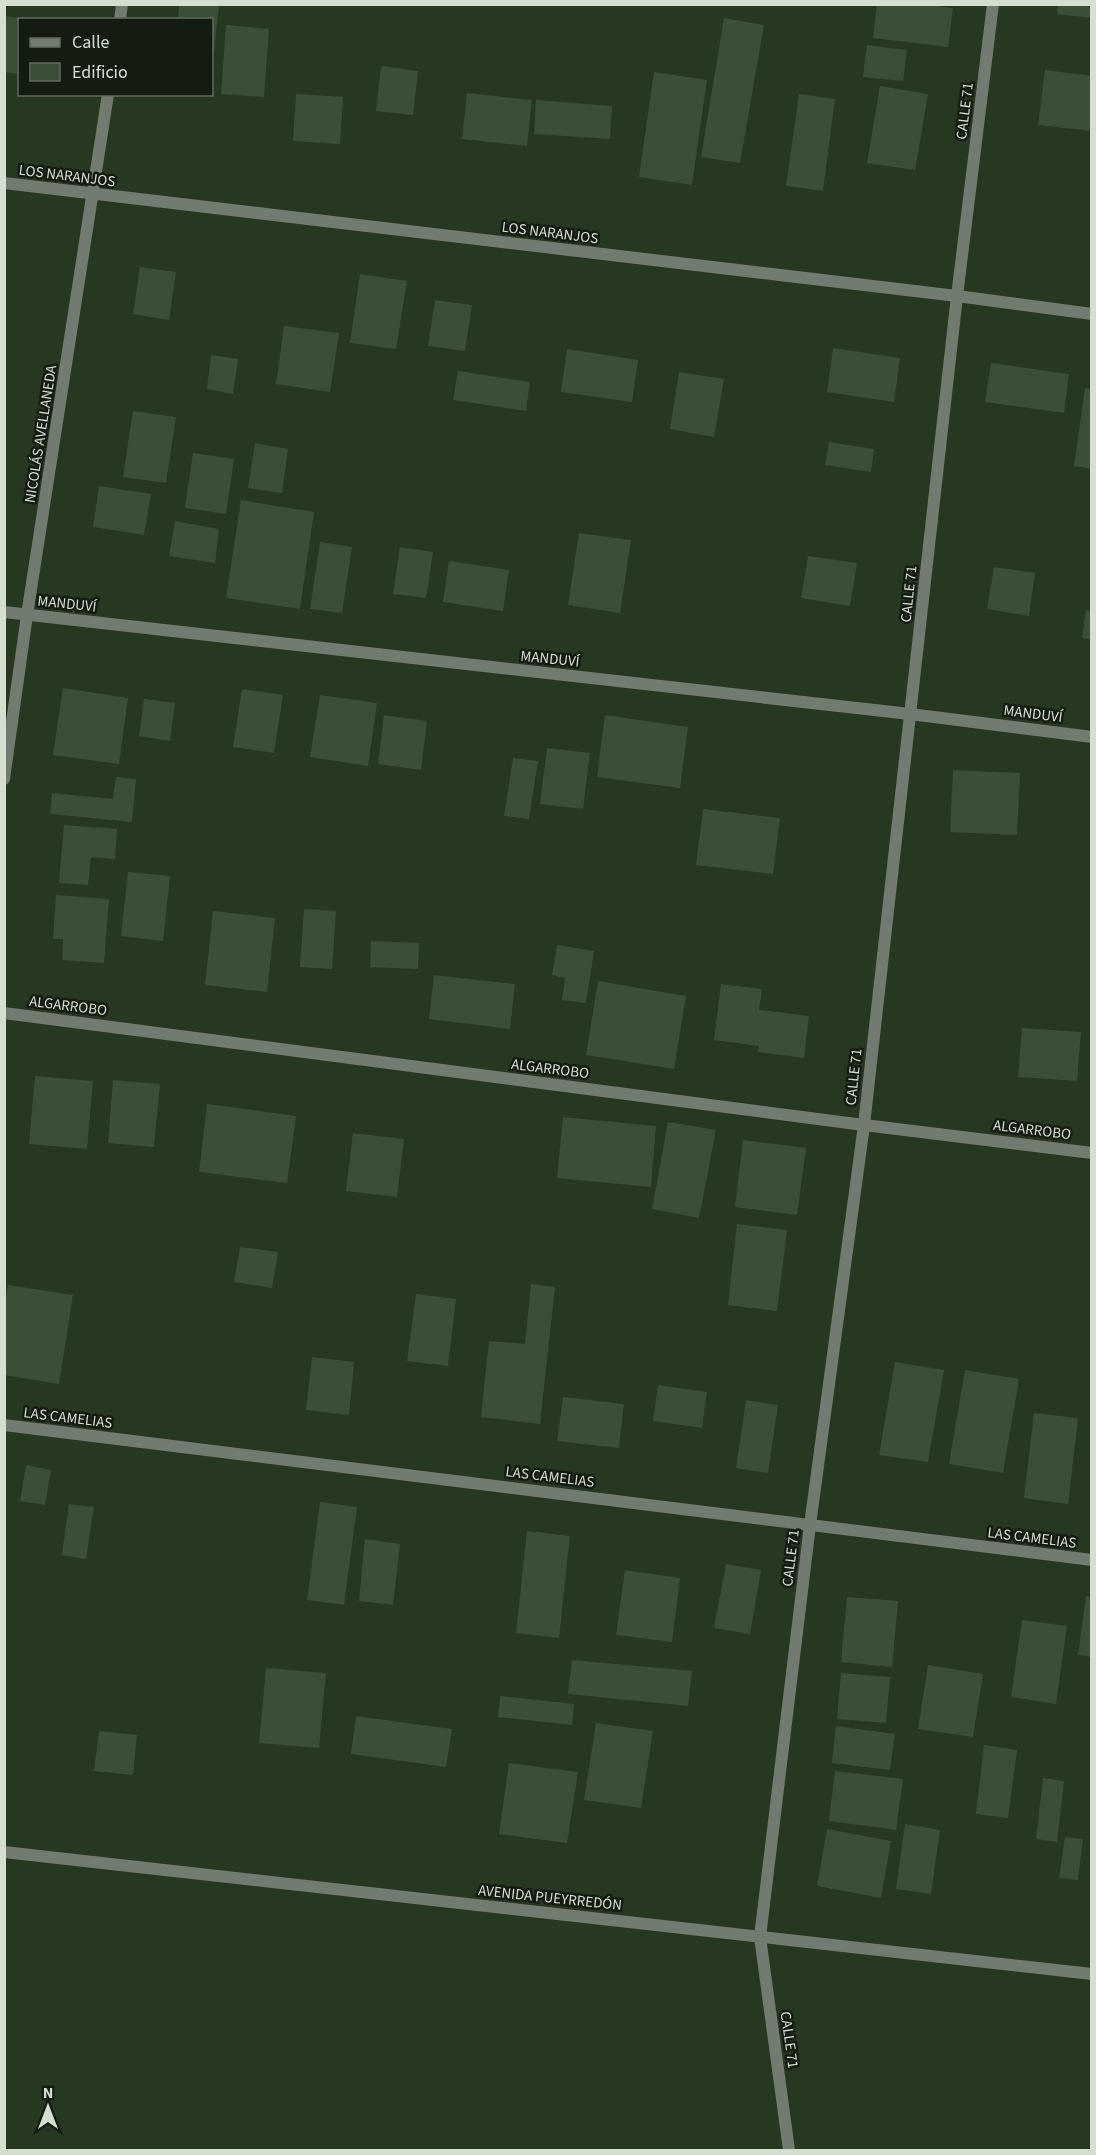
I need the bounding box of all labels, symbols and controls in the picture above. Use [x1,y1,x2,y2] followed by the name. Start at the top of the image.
[18,18,213,96] legend
[72,30,110,55] text: Calle
[72,60,128,85] text: Edificio
[951,81,979,141] street label: CALLE 71
[17,160,117,192] street label: LOS NARANJOS
[500,217,600,249] street label: LOS NARANJOS
[20,363,62,504] street label: NICOLÁS AVELLANEDA
[896,565,922,623] street label: CALLE 71
[36,590,99,618] street label: MANDUVÍ
[519,645,582,673] street label: MANDUVÍ
[1002,700,1065,728] street label: MANDUVÍ
[28,991,108,1021] street label: ALGARROBO
[841,1048,867,1106] street label: CALLE 71
[510,1054,590,1084] street label: ALGARROBO
[992,1115,1072,1145] street label: ALGARROBO
[22,1402,114,1434] street label: LAS CAMELIAS
[504,1461,596,1493] street label: LAS CAMELIAS
[986,1522,1078,1554] street label: LAS CAMELIAS
[777,1528,805,1588] street label: CALLE 71
[477,1880,623,1916] street label: AVENIDA PUEYRREDÓN
[775,2010,803,2070] street label: CALLE 71
[18,2077,78,2137] north arrow
[43,2082,53,2104] text: N

